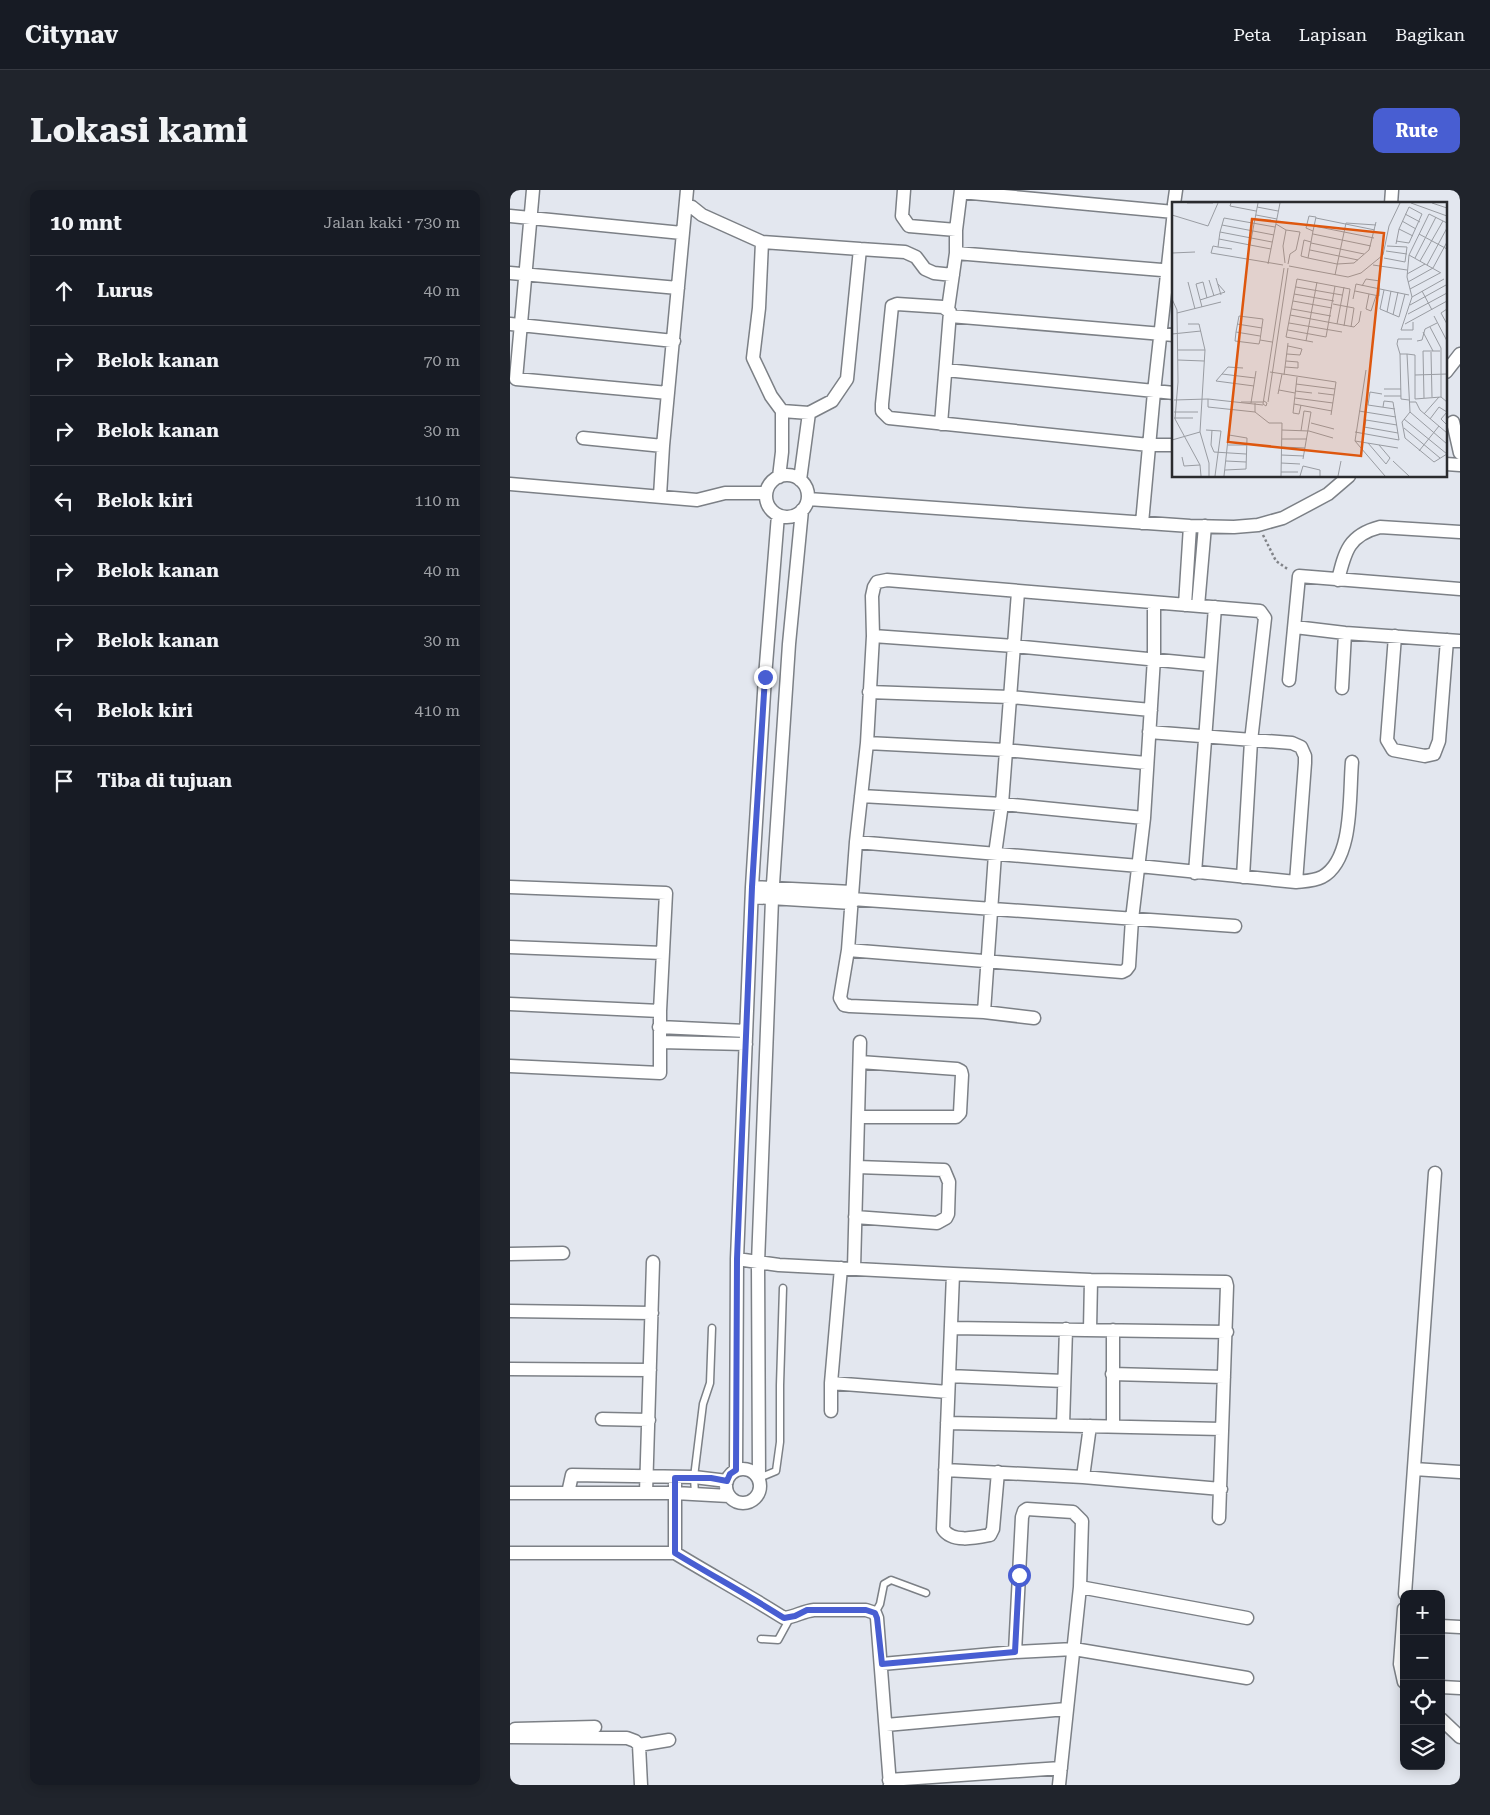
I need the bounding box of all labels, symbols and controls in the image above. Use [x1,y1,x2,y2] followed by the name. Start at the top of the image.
[25,21,118,49] text: Citynav
[1233,24,1271,45] text: Peta
[1299,24,1367,45] text: Lapisan
[1395,24,1465,45] text: Bagikan
[1373,108,1460,153] button: Rute
[30,110,248,151] text: Lokasi kami
[1172,202,1448,478] inset map
[50,211,122,235] text: 10 mnt
[324,213,460,232] text: Jalan kaki · 730 m
[50,277,78,305] icon: ahead
[97,279,153,302] text: Lurus
[423,281,460,300] text: 40 m
[50,347,78,375] icon: right
[97,349,219,372] text: Belok kanan
[423,351,460,370] text: 70 m
[50,417,78,445] icon: right
[97,419,219,442] text: Belok kanan
[423,421,460,440] text: 30 m
[50,487,78,515] icon: left
[97,489,193,512] text: Belok kiri
[414,491,460,510] text: 110 m
[50,557,78,585] icon: right
[97,559,219,582] text: Belok kanan
[423,561,460,580] text: 40 m
[50,627,78,655] icon: right
[97,629,219,652] text: Belok kanan
[423,631,460,650] text: 30 m
[754,666,777,689] route end
[50,697,78,725] icon: left
[97,699,193,722] text: Belok kiri
[414,701,460,720] text: 410 m
[50,767,78,795] icon: arrive
[97,769,232,792] text: Tiba di tujuan
[1008,1564,1031,1587] route start
[1400,1590,1445,1770] map controls
[1400,1590,1445,1635] button: +
[1400,1635,1445,1680] button: −
[1400,1680,1445,1725] button: locate
[1400,1725,1445,1770] button: layers

